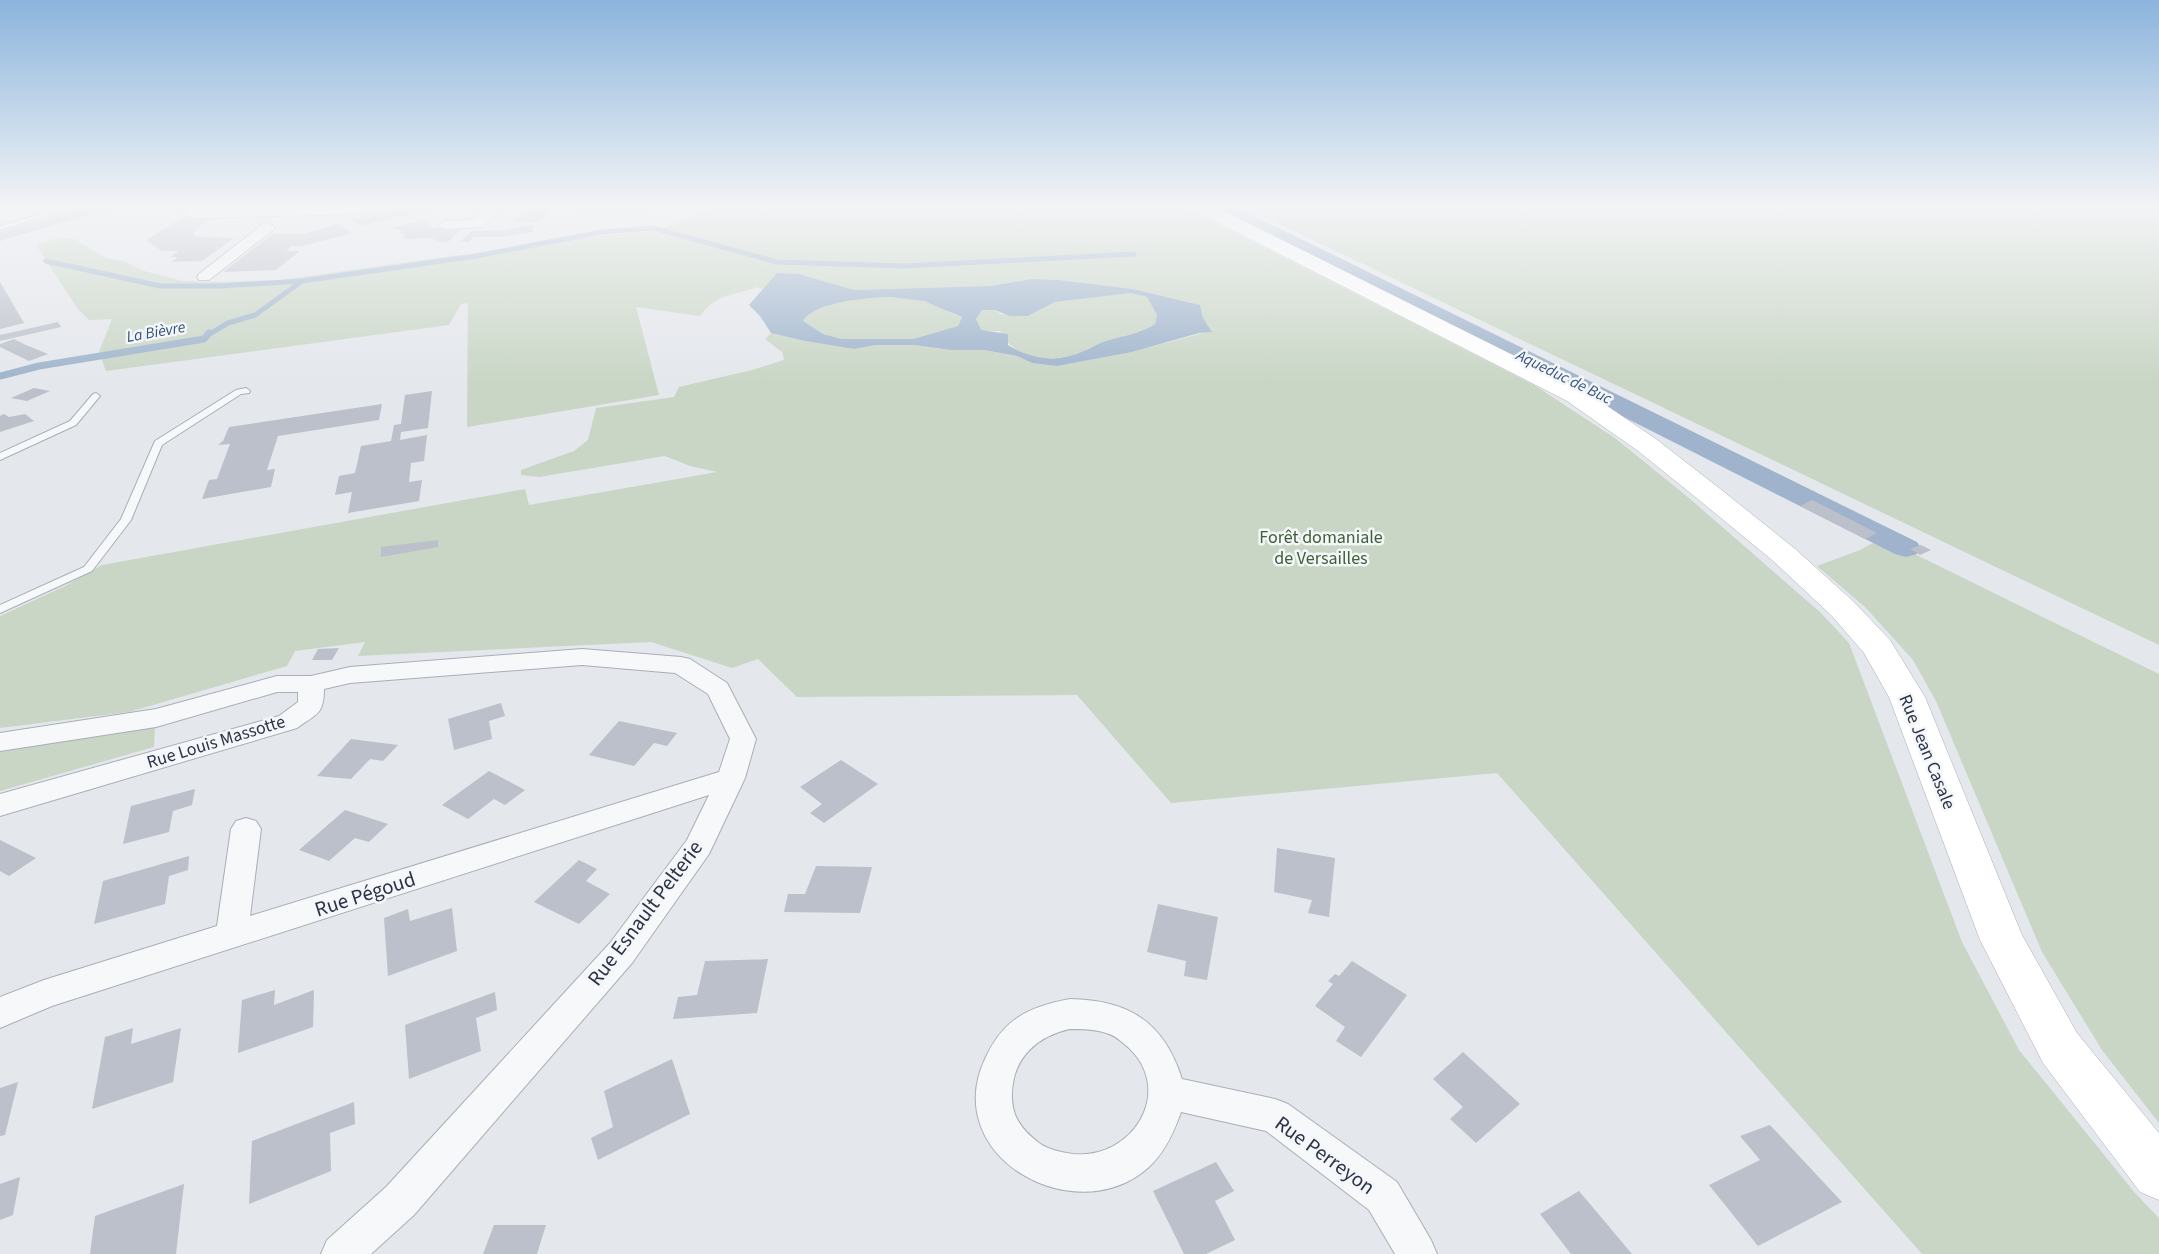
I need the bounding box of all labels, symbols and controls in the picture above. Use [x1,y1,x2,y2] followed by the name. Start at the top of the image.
[125,316,188,348] water label: La Bièvre
[1512,344,1615,410] water label: Aqueduc de Buc
[1259,525,1383,571] park label: Forêt domaniale de Versailles
[1893,691,1961,813] street label: Rue Jean Casale
[144,709,288,775] street label: Rue Louis Massotte
[580,834,710,992] street label: Rue Esnault Pelterie
[311,864,419,924] street label: Rue Pégoud
[1269,1108,1381,1202] street label: Rue Perreyon

